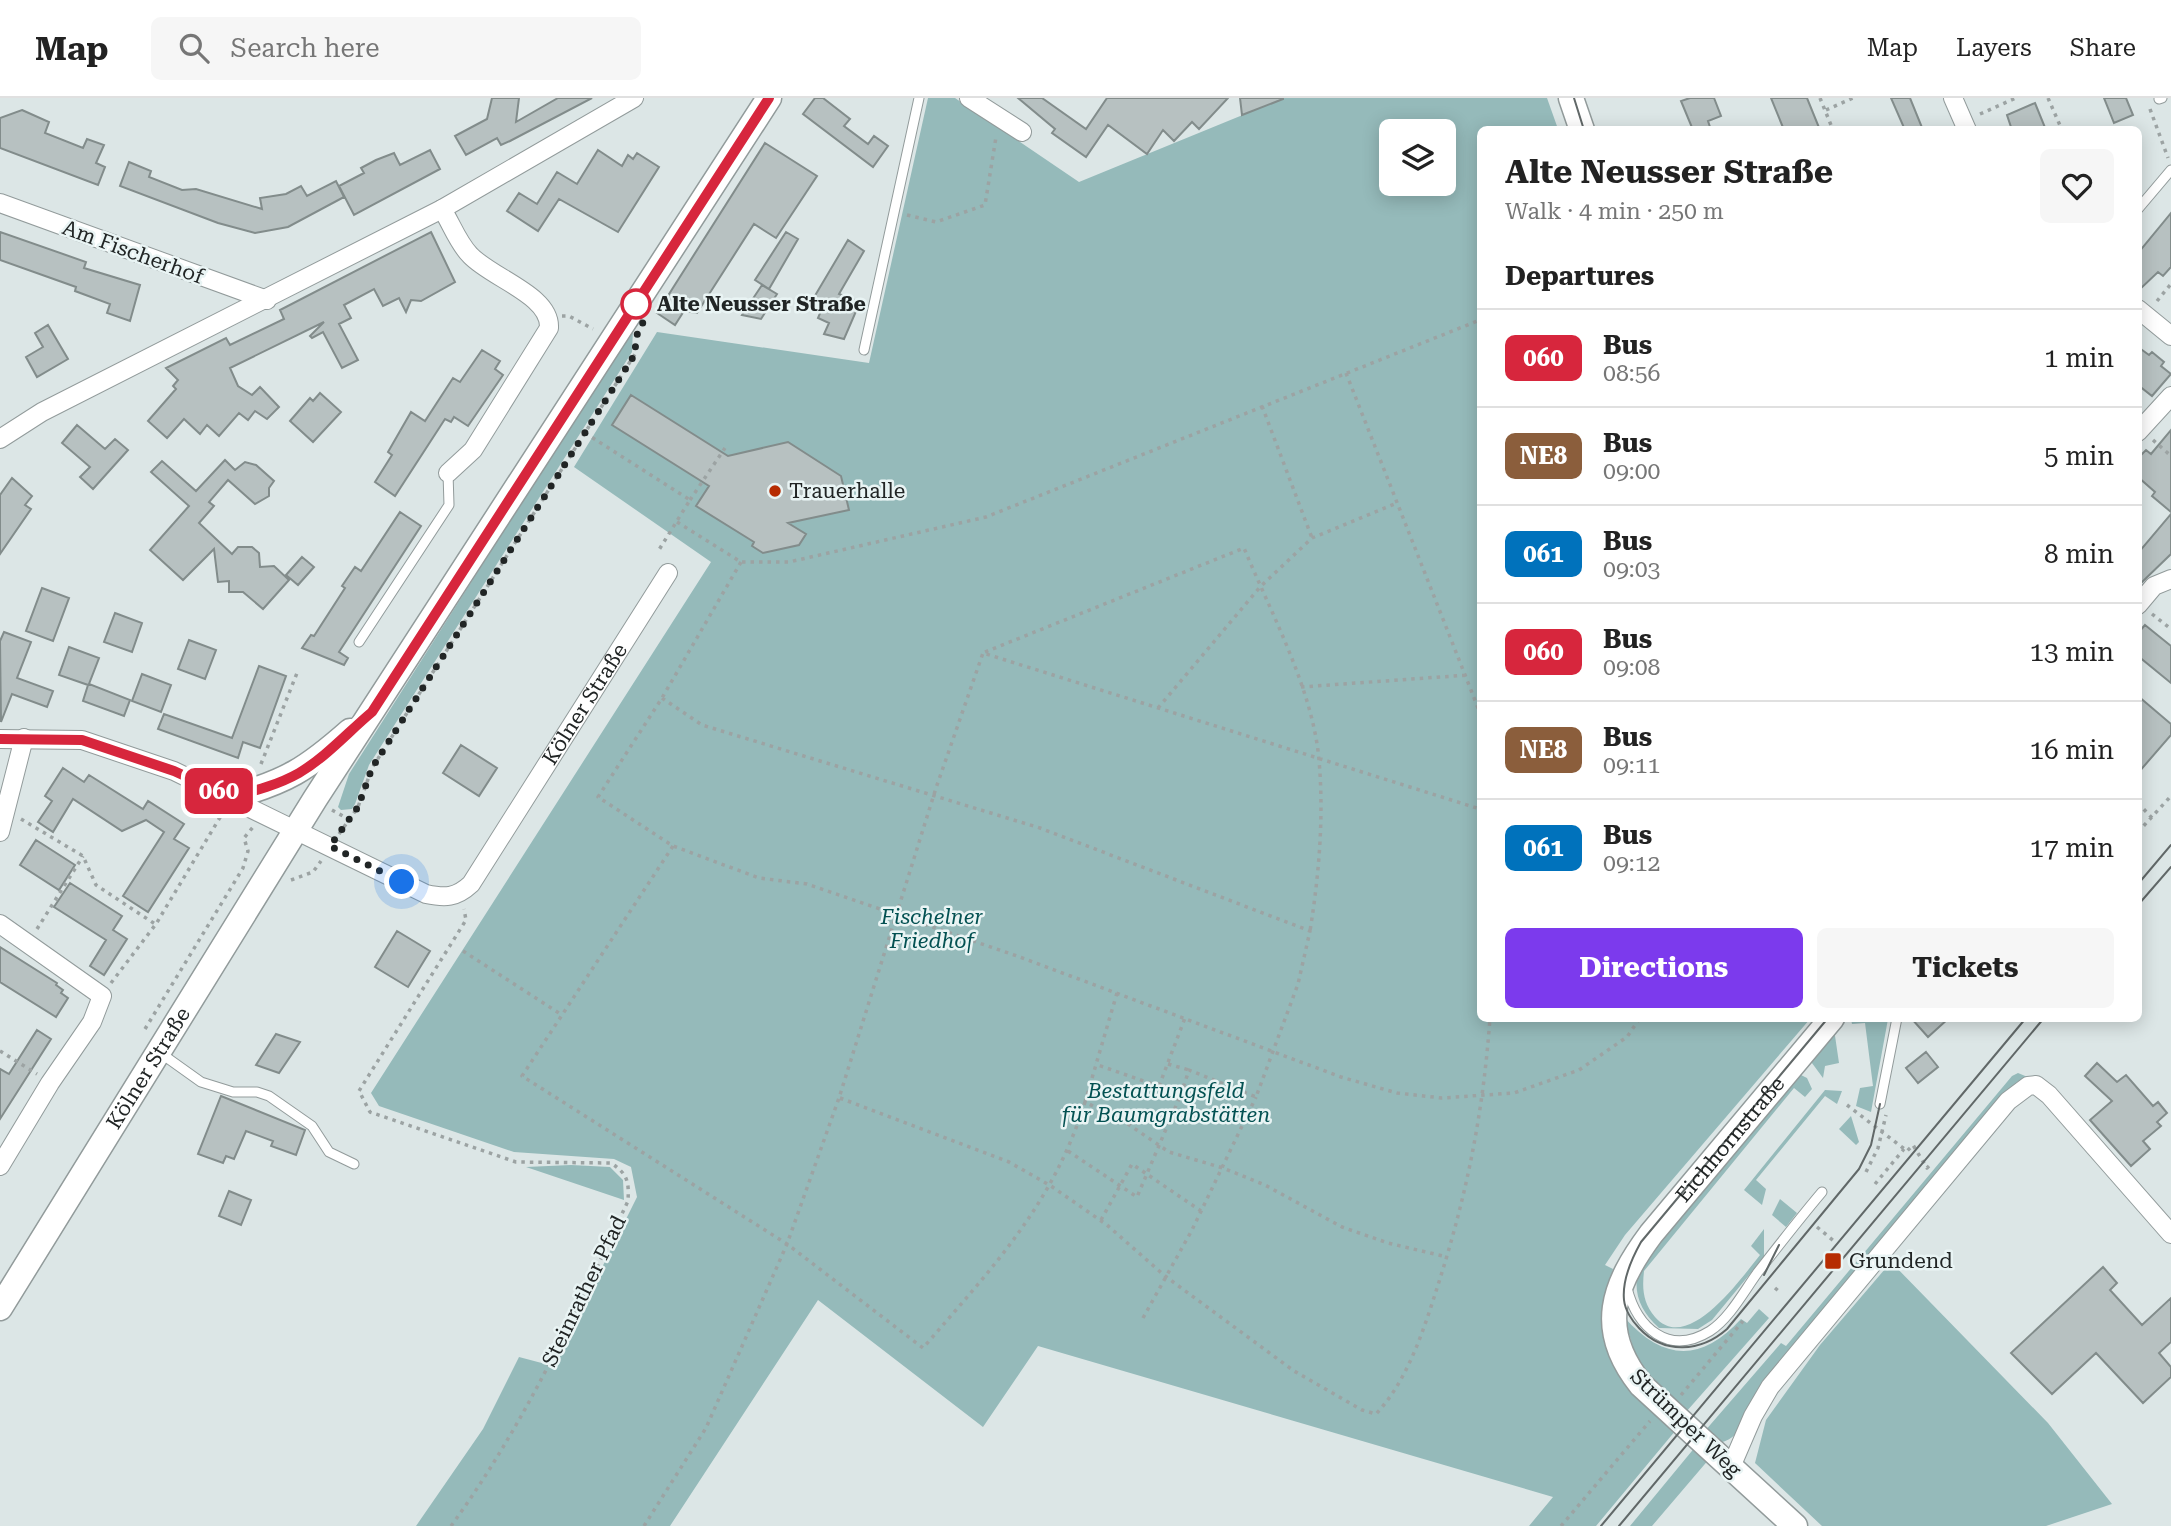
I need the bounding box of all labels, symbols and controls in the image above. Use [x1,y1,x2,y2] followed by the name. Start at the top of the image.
[151,17,641,80] search box
[35,29,109,68] text: Map
[175,29,213,67] icon: search
[231,33,380,63] text: Search here
[1867,34,1918,62] text: Map
[1956,34,2032,62] text: Layers
[2070,34,2136,62] text: Share
[1379,119,1456,196] map controls
[1379,119,1456,196] button: layers
[2040,149,2114,223] button: heart
[1505,152,1833,191] text: Alte Neusser Straße
[1505,198,1724,225] text: Walk · 4 min · 250 m
[59,215,208,289] street label: Am Fischerhof
[1505,261,1654,291] text: Departures
[621,289,651,319] marker: Alte Neusser Straße
[657,292,866,316] place label: Alte Neusser Straße
[1603,330,1652,360] text: Bus
[2044,343,2114,373] text: 1 min
[1523,344,1564,372] text: 060
[1603,360,1660,387] text: 08:56
[1603,428,1652,458] text: Bus
[2044,441,2114,471] text: 5 min
[1520,442,1567,470] text: NE8
[1603,458,1660,485] text: 09:00
[789,479,905,503] place label: Trauerhalle
[767,483,783,499] marker: Trauerhalle
[1603,526,1652,556] text: Bus
[2044,539,2114,569] text: 8 min
[1523,540,1564,568] text: 061
[1603,556,1660,583] text: 09:03
[1603,624,1652,654] text: Bus
[2030,637,2114,667] text: 13 min
[1523,638,1564,666] text: 060
[538,639,632,769] street label: Kölner Straße
[1603,654,1660,681] text: 09:08
[1603,722,1652,752] text: Bus
[2030,735,2114,765] text: 16 min
[1520,736,1567,764] text: NE8
[1603,752,1660,779] text: 09:11
[179,768,259,814] line badge: 060
[199,777,239,805] text: 060
[1603,820,1652,850] text: Bus
[2030,833,2114,863] text: 17 min
[1523,834,1564,862] text: 061
[1603,850,1660,877] text: 09:12
[384,864,419,899] your location
[880,905,983,953] park label: Fischelner Friedhof
[1505,928,1803,1008] button: Directions
[1817,928,2114,1008] button: Tickets
[102,1003,195,1133] street label: Kölner Straße
[1671,1072,1790,1207] street label: Eichhornstraße
[1062,1079,1270,1127] park label: Bestattungsfeld für Baumgrabstätten
[537,1211,631,1370] street label: Steinrather Pfad
[1849,1249,1953,1273] place label: Grundend
[1823,1251,1843,1271] marker: Grundend
[1626,1364,1746,1482] street label: Strümper Weg

